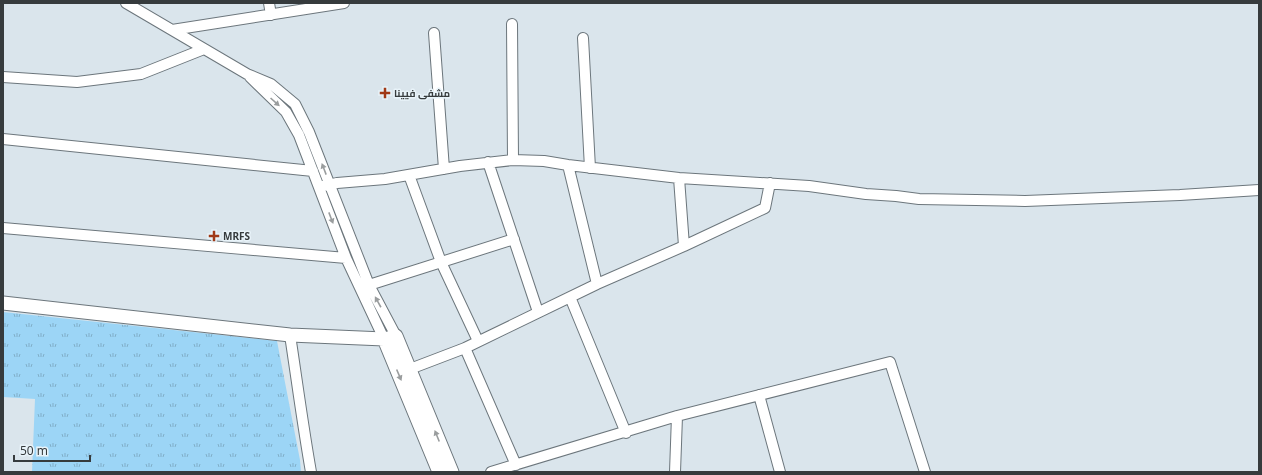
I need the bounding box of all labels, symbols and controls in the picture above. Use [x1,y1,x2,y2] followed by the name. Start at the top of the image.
[394,86,450,100] place label: مشفى فيينا
[379,87,391,99] marker: مشفى فيينا
[270,97,280,106] one-way arrow
[320,162,326,174] one-way arrow
[328,212,334,224] one-way arrow
[223,229,250,243] place label: MRFS
[208,230,220,242] marker: MRFS
[374,296,381,308] one-way arrow
[396,370,402,381] one-way arrow
[434,430,440,441] one-way arrow
[14,437,90,463] scale bar
[20,442,48,459] text: 50 m

